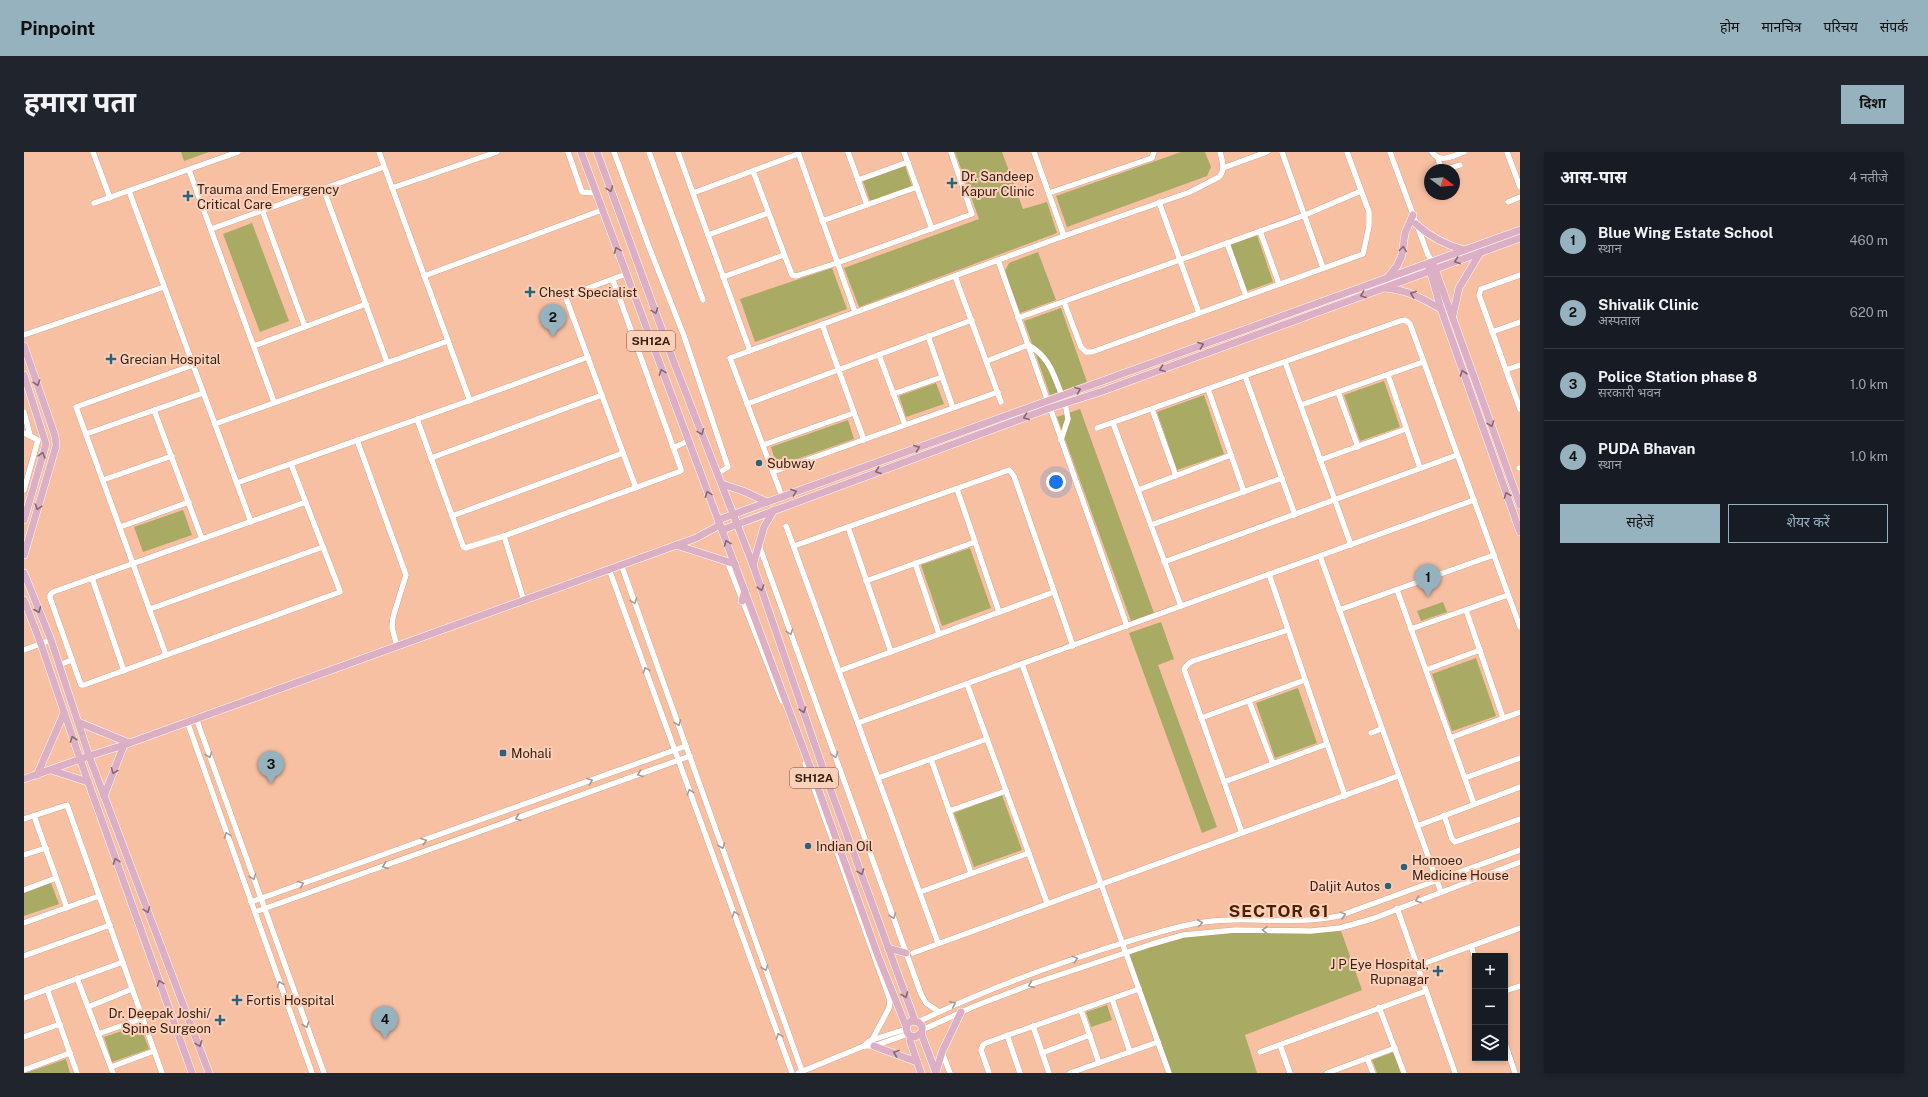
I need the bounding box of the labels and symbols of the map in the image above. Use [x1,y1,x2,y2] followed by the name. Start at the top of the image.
[1424,164,1460,200] north arrow
[961,169,1034,199] place label: Dr. Sandeep Kapur Clinic
[946,177,958,189] marker: Dr. Sandeep Kapur Clinic
[197,182,339,212] place label: Trauma and Emergency Critical Care
[606,185,614,192] one-way arrow
[182,190,194,202] marker: Trauma and Emergency Critical Care
[1398,246,1407,252] one-way arrow
[614,247,622,254] one-way arrow
[1454,256,1461,264] one-way arrow
[539,285,637,300] place label: Chest Specialist
[524,286,536,298] marker: Chest Specialist
[1359,291,1366,299] one-way arrow
[1409,291,1416,299] one-way arrow
[540,304,566,337] pin: 2
[650,307,659,314] one-way arrow
[627,331,675,351] road number: SH12A
[1197,342,1204,350] one-way arrow
[120,352,221,367] place label: Grecian Hospital
[105,353,117,365] marker: Grecian Hospital
[1159,364,1166,373] one-way arrow
[659,369,667,376] one-way arrow
[1460,369,1468,376] one-way arrow
[32,379,40,386] one-way arrow
[1075,386,1082,395] one-way arrow
[1023,412,1030,420] one-way arrow
[1486,420,1494,427] one-way arrow
[697,429,705,436] one-way arrow
[913,445,920,453] one-way arrow
[37,452,46,459] one-way arrow
[767,456,815,471] place label: Subway
[754,458,764,468] marker: Subway
[874,467,881,475] one-way arrow
[1046,472,1066,492] your location
[791,489,798,497] one-way arrow
[705,490,713,497] one-way arrow
[1503,492,1511,499] one-way arrow
[34,504,43,511] one-way arrow
[724,539,732,546] one-way arrow
[1415,564,1441,597] pin: 1
[756,584,764,591] one-way arrow
[629,598,637,605] one-way arrow
[33,605,41,613] one-way arrow
[786,629,794,636] one-way arrow
[642,666,650,673] one-way arrow
[799,707,807,714] one-way arrow
[673,720,682,727] one-way arrow
[69,735,78,742] one-way arrow
[511,746,552,761] place label: Mohali
[498,748,508,758] marker: Mohali
[204,751,213,758] one-way arrow
[258,751,284,784] pin: 3
[830,751,838,758] one-way arrow
[110,767,118,774] one-way arrow
[790,768,838,788] road number: SH12A
[636,769,643,777] one-way arrow
[586,778,593,786] one-way arrow
[687,788,695,795] one-way arrow
[514,813,521,822] one-way arrow
[224,831,232,838] one-way arrow
[420,837,427,845] one-way arrow
[816,839,873,854] place label: Indian Oil
[803,841,813,851] marker: Indian Oil
[717,842,725,849] one-way arrow
[1412,853,1509,883] place label: Homoeo Medicine House
[113,858,121,865] one-way arrow
[381,861,388,869] one-way arrow
[1399,862,1409,872] marker: Homoeo Medicine House
[856,869,864,876] one-way arrow
[248,873,257,880] one-way arrow
[1309,879,1380,894] place label: Daljit Autos
[298,881,305,889] one-way arrow
[1383,881,1393,891] marker: Daljit Autos
[1415,896,1422,904] one-way arrow
[1229,901,1330,921] district label: SECTOR 61
[143,906,151,913] one-way arrow
[731,911,739,918] one-way arrow
[1340,911,1347,920] one-way arrow
[888,913,897,920] one-way arrow
[1197,919,1203,928] one-way arrow
[1262,926,1268,934] one-way arrow
[1071,955,1078,964] one-way arrow
[1330,957,1429,987] place label: J P Eye Hospital, Rupnagar
[761,965,769,972] one-way arrow
[1432,965,1444,977] marker: J P Eye Hospital, Rupnagar
[157,980,165,987] one-way arrow
[277,980,285,987] one-way arrow
[1028,980,1035,988] one-way arrow
[900,991,909,998] one-way arrow
[246,993,335,1008] place label: Fortis Hospital
[231,994,243,1006] marker: Fortis Hospital
[949,1001,957,1009] one-way arrow
[109,1006,211,1036] place label: Dr. Deepak Joshi/ Spine Surgeon
[372,1006,398,1039] pin: 4
[214,1014,226,1026] marker: Dr. Deepak Joshi/ Spine Surgeon
[302,1022,310,1029] one-way arrow
[775,1033,783,1040] one-way arrow
[194,1041,202,1048] one-way arrow
[892,1050,899,1058] one-way arrow

